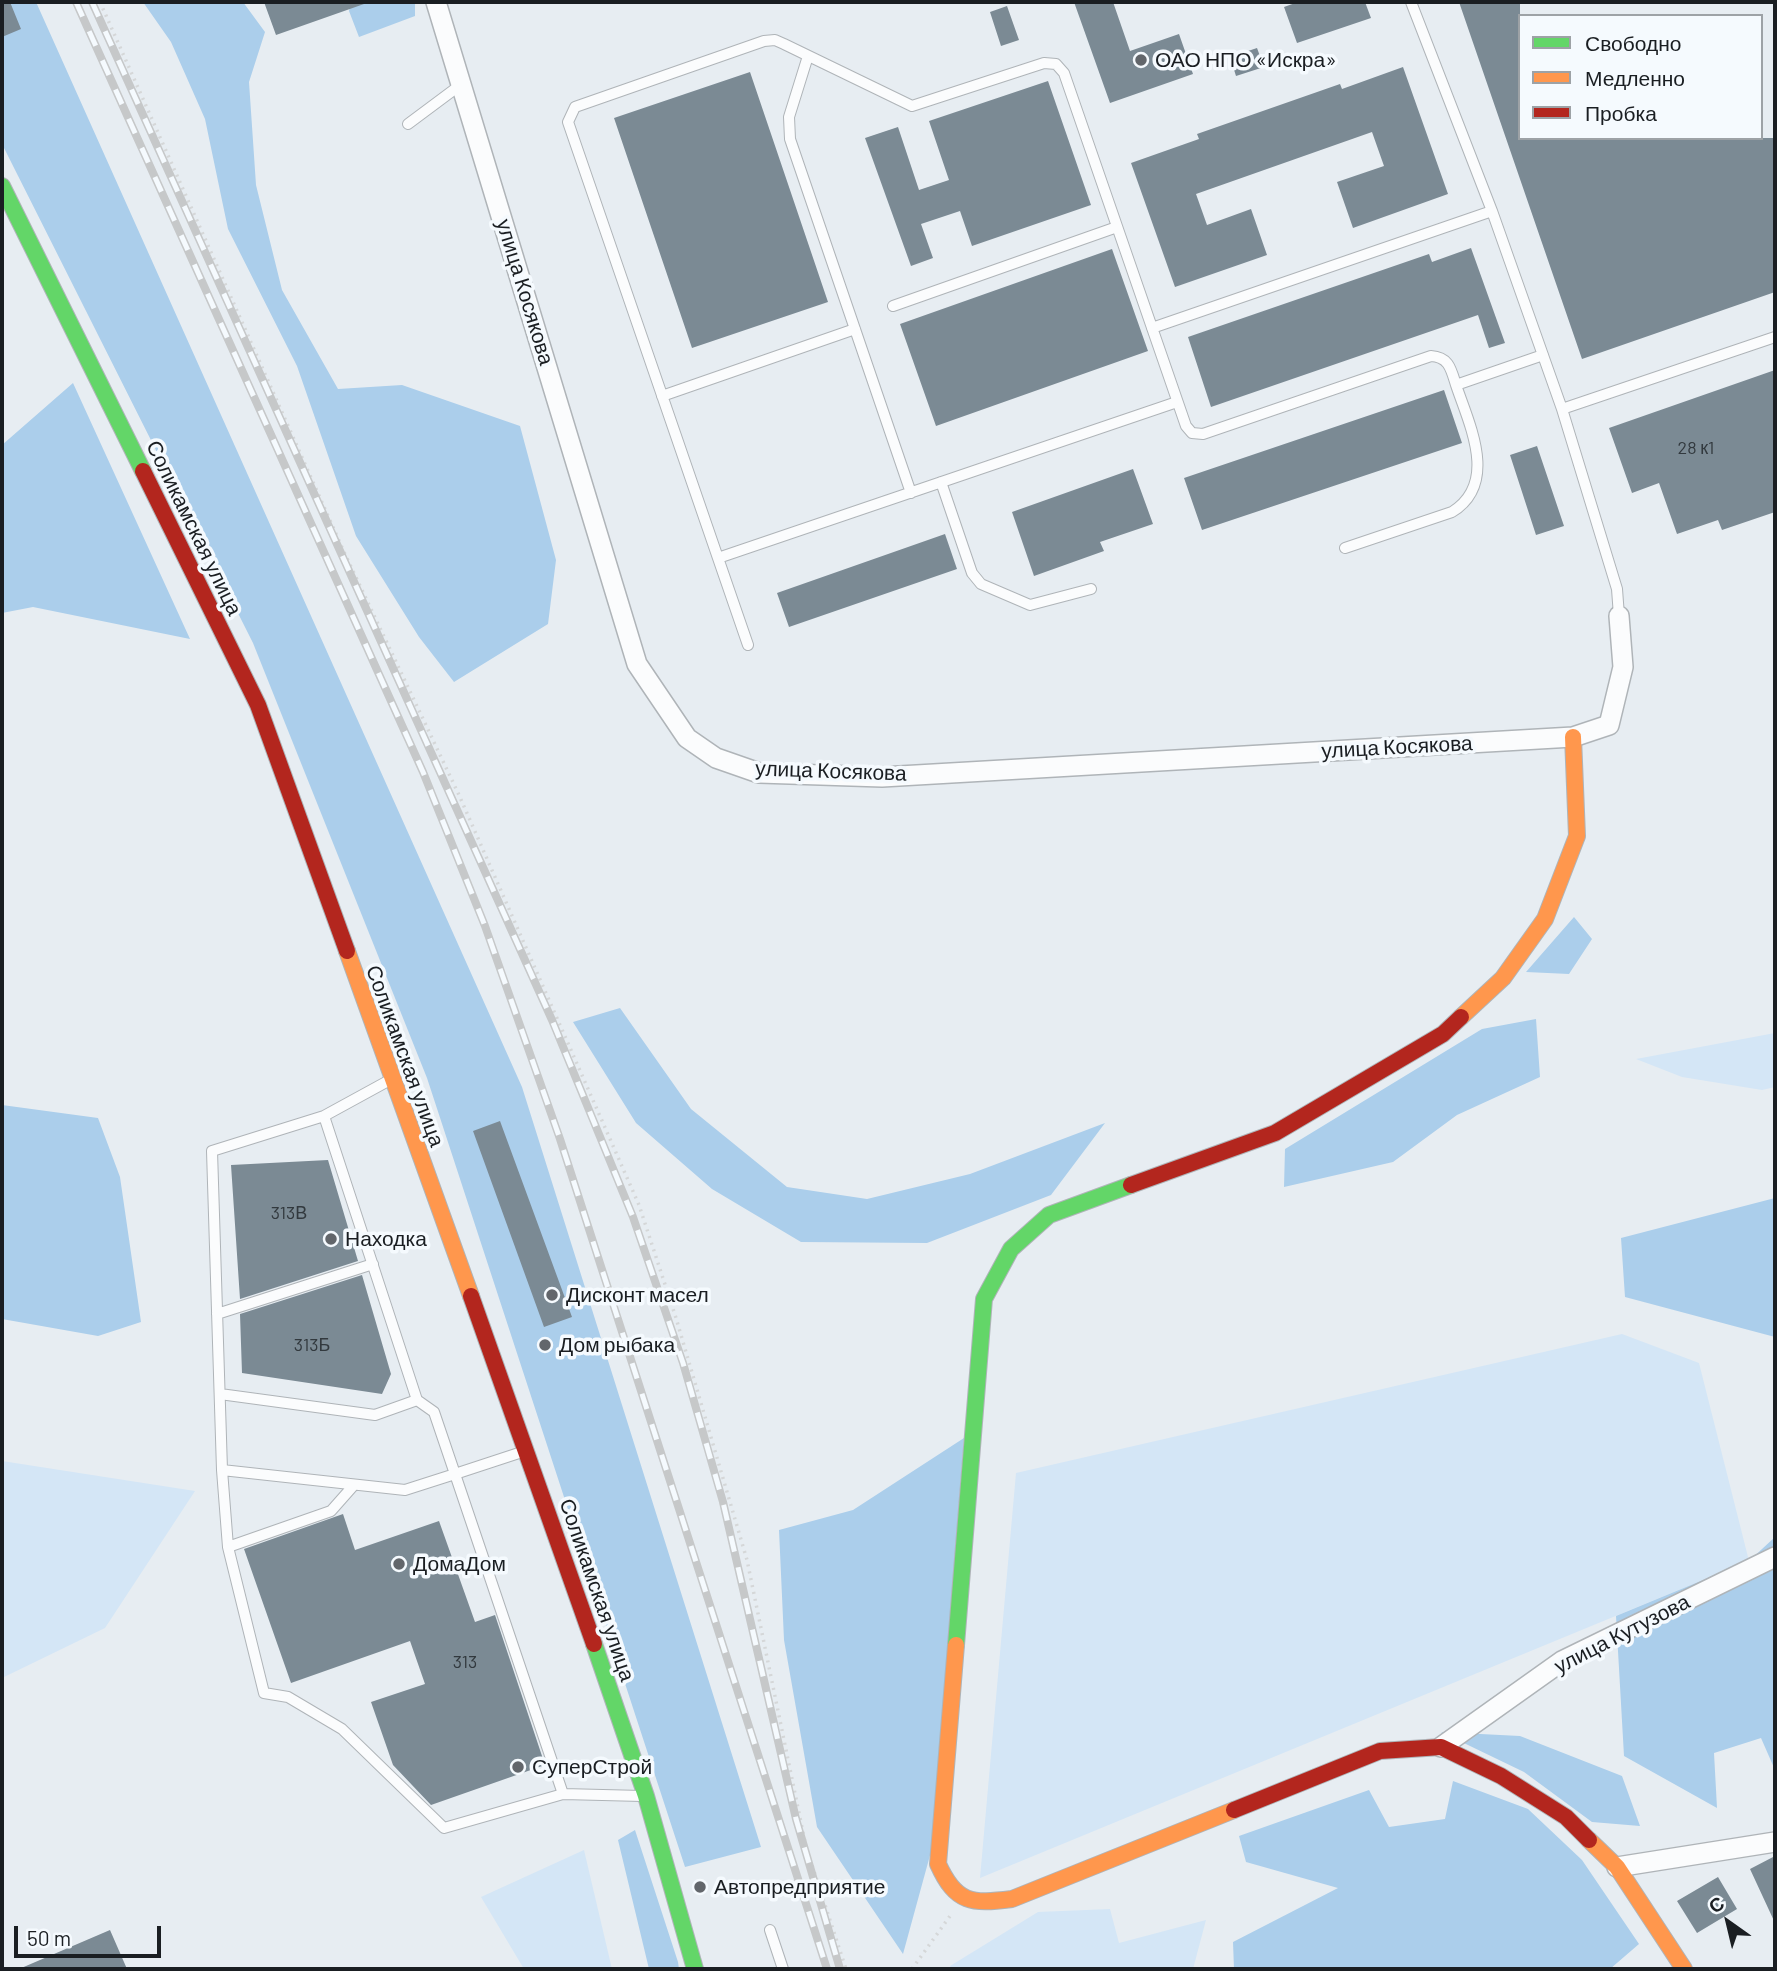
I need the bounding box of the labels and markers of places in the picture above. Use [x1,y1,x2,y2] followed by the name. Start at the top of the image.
[1155,47,1337,73] place label: ОАО НПО «Искра»
[1133,52,1149,68] marker: ОАО НПО «Искра»
[345,1226,427,1252] place label: Находка
[323,1231,339,1247] marker: Находка
[566,1282,709,1308] place label: Дисконт масел
[544,1287,560,1303] marker: Дисконт масел
[559,1332,675,1358] place label: Дом рыбака
[537,1337,553,1353] marker: Дом рыбака
[413,1551,506,1577] place label: ДомаДом
[391,1556,407,1572] marker: ДомаДом
[532,1754,652,1780] place label: СуперСтрой
[510,1759,526,1775] marker: СуперСтрой
[714,1874,885,1900] place label: Автопредприятие
[692,1879,708,1895] marker: Автопредприятие

